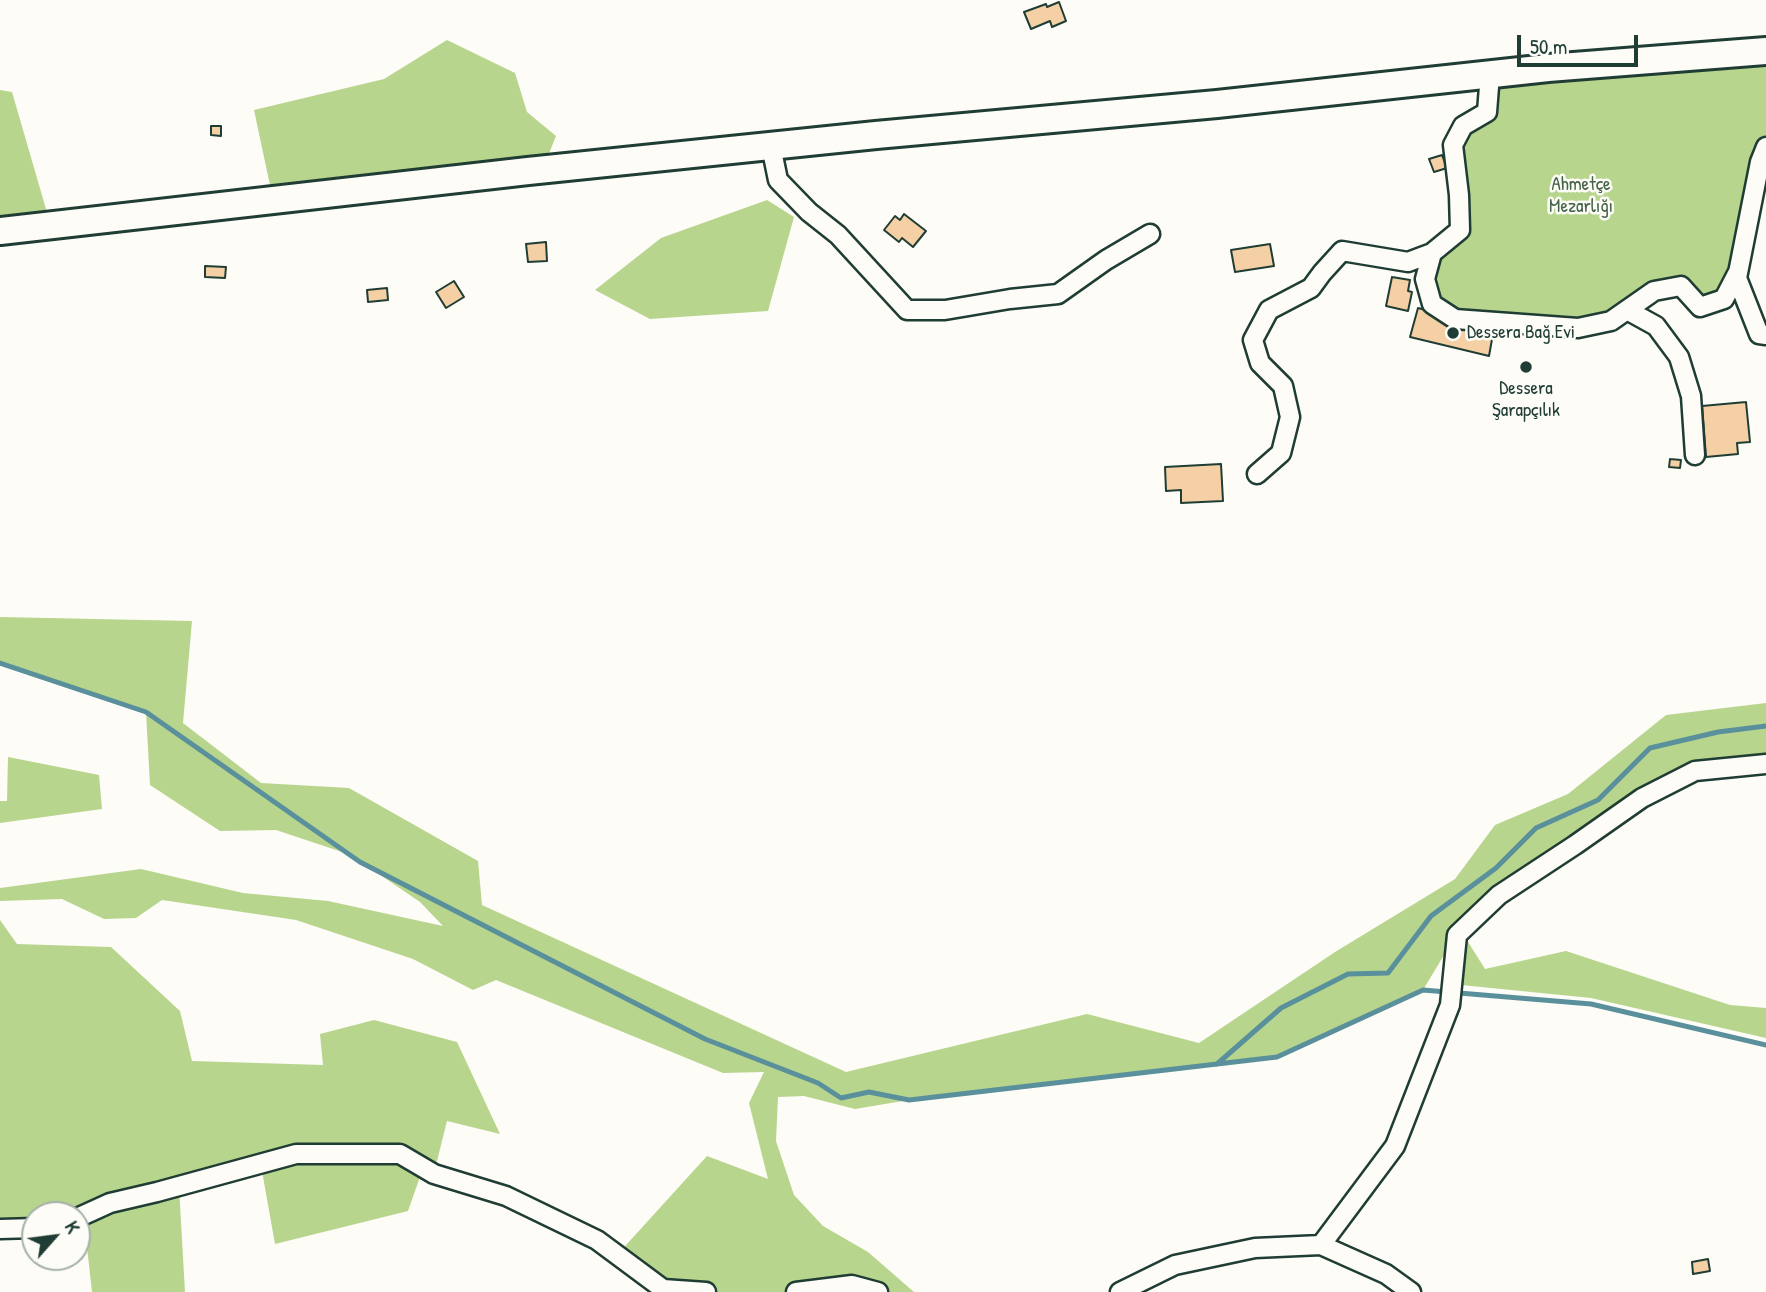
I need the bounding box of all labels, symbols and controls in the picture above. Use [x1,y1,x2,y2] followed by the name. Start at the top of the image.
[1521,21,1642,65] scale bar
[1530,32,1567,61] text: 50 m
[1549,174,1613,218] park label: Ahmetçe Mezarlığı
[1467,322,1575,344] place label: Dessera Bağ Evi
[1445,325,1461,341] marker: Dessera Bağ Evi
[1518,359,1534,375] marker: Dessera Şarapçılık
[1492,378,1560,422] place label: Dessera Şarapçılık
[21,1201,91,1271] north arrow
[59,1217,87,1238] text: K

